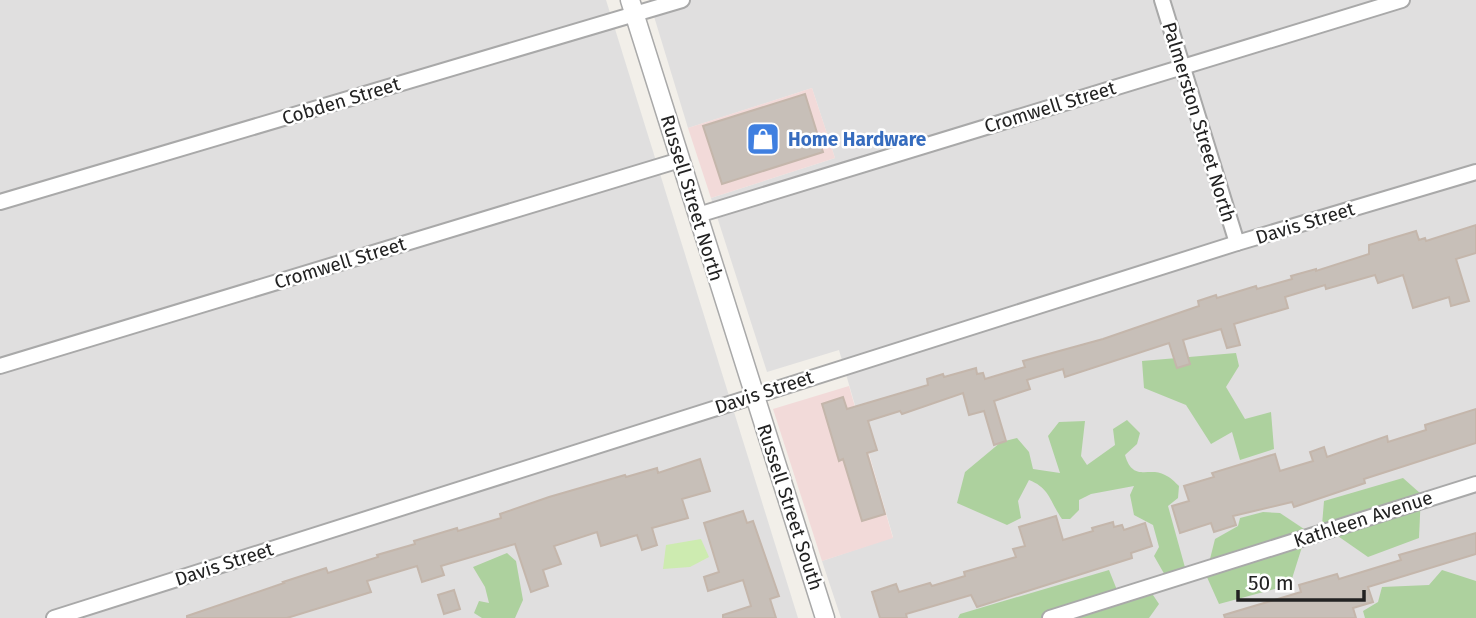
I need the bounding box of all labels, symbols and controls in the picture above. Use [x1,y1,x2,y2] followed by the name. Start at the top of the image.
[1158,19,1240,225] street label: Palmerston Street North
[279,72,403,130] street label: Cobden Street
[982,76,1119,138] street label: Cromwell Street
[656,112,728,284] street label: Russell Street North
[744,120,782,158] shop icon: Home Hardware
[788,128,926,151] place label: Home Hardware
[1253,197,1357,249] street label: Davis Street
[272,232,409,294] street label: Cromwell Street
[712,365,816,419] street label: Davis Street
[752,421,828,593] street label: Russell Street South
[1291,486,1435,552] street label: Kathleen Avenue
[172,537,276,591] street label: Davis Street
[1238,558,1364,602] scale bar
[1248,570,1294,596] text: 50 m

